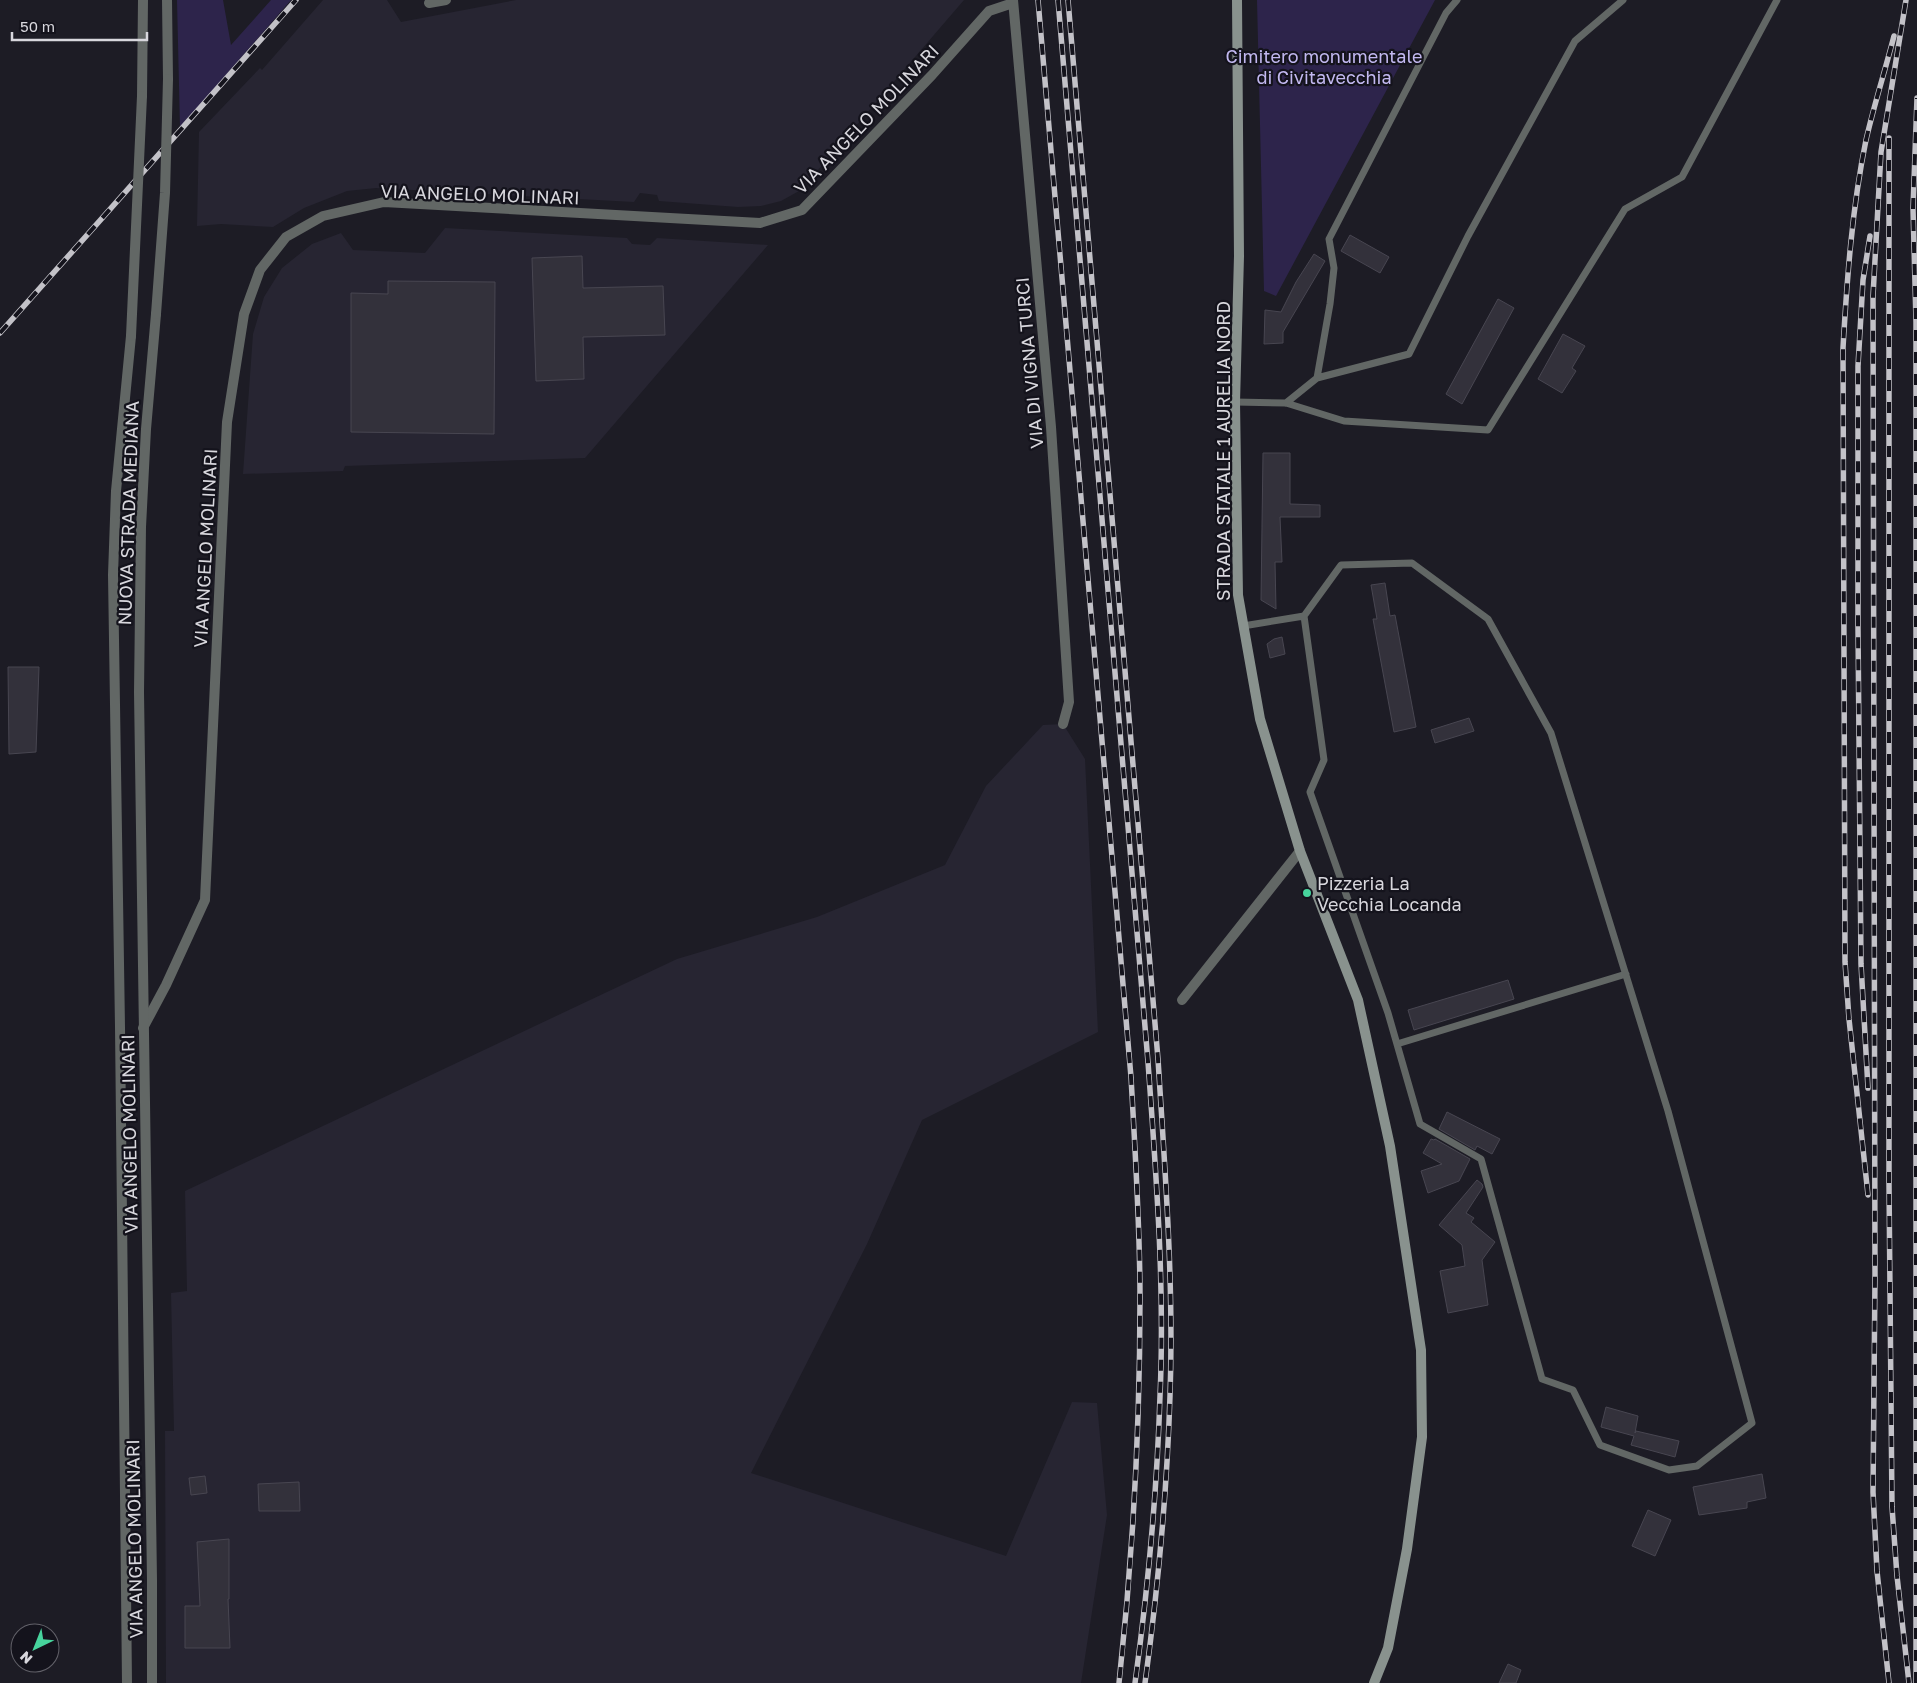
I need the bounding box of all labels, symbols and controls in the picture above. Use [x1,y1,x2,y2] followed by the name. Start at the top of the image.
[12,10,148,42] scale bar
[20,17,55,35] text: 50 m
[789,40,943,198] street label: VIA ANGELO MOLINARI
[1226,45,1422,88] park label: Cimitero monumentale di Civitavecchia
[380,180,580,208] street label: VIA ANGELO MOLINARI
[1011,276,1047,450] street label: VIA DI VIGNA TURCI
[1212,301,1234,601] street label: STRADA STATALE 1 AURELIA NORD
[113,400,143,626] street label: NUOVA STRADA MEDIANA
[189,448,221,648] street label: VIA ANGELO MOLINARI
[1317,872,1462,915] place label: Pizzeria La Vecchia Locanda
[1301,887,1313,899] marker: Pizzeria La Vecchia Locanda
[116,1034,142,1234] street label: VIA ANGELO MOLINARI
[121,1439,147,1639] street label: VIA ANGELO MOLINARI
[10,1623,60,1673] north arrow
[16,1648,35,1668] text: N

